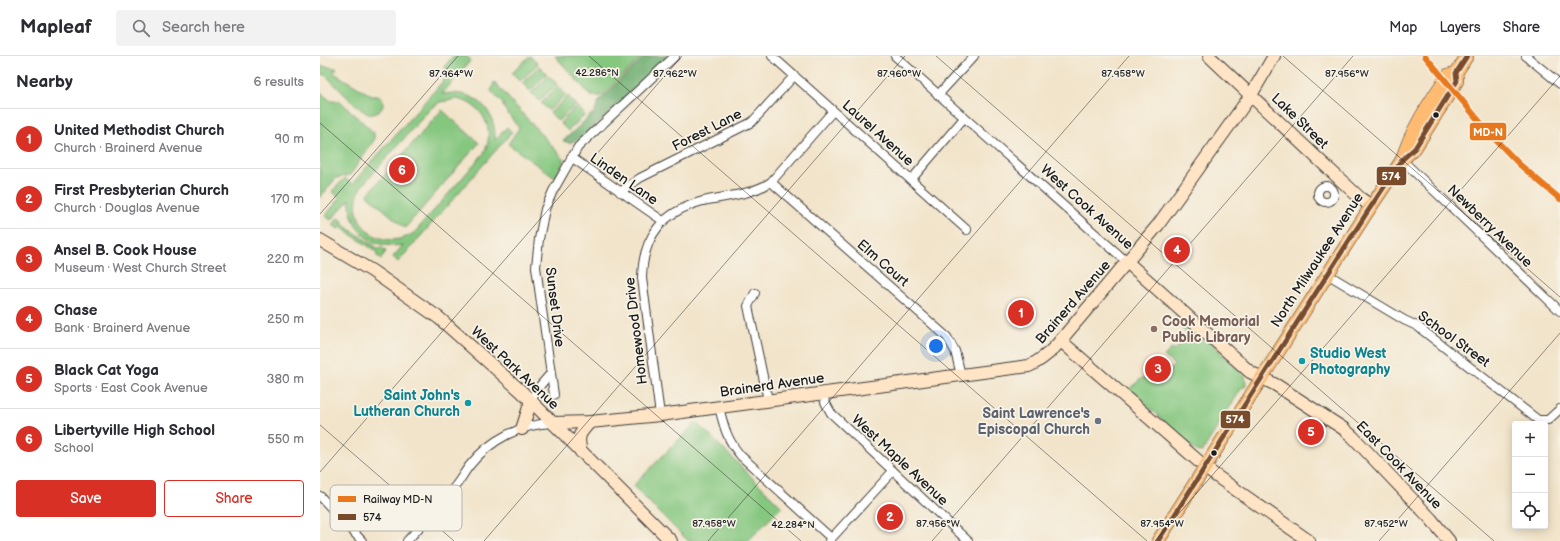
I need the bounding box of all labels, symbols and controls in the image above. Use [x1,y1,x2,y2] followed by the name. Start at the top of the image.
[116,10,396,46] search box
[20,16,92,39] text: Mapleaf
[130,17,152,39] icon: search
[162,18,245,37] text: Search here
[1389,19,1417,36] text: Map
[1439,19,1481,36] text: Layers
[1503,19,1540,36] text: Share
[575,67,619,79] text: 42.286°N
[429,68,473,80] text: 87.964°W
[653,68,697,80] text: 87.962°W
[877,68,921,80] text: 87.960°W
[1101,68,1145,80] text: 87.958°W
[1325,68,1369,80] text: 87.956°W
[16,72,73,92] text: Nearby
[254,74,304,90] text: 6 results
[1268,90,1332,153] street label: Lake Street
[839,96,917,170] street label: Laurel Avenue
[669,105,745,155] street label: Forest Lane
[1431,110,1441,120] unlabelled marker
[54,121,224,140] text: United Methodist Church
[1469,122,1507,141] line badge: MD-N
[1473,126,1503,139] text: MD-N
[26,131,32,147] text: 1
[275,131,304,147] text: 90 m
[54,140,202,156] text: Church · Brainerd Avenue
[587,149,661,209] street label: Linden Lane
[389,155,415,185] pin: 6
[1037,161,1137,253] street label: West Cook Avenue
[1376,166,1407,186] line badge: 574
[1382,170,1401,183] text: 574
[54,181,229,200] text: First Presbyterian Church
[1444,181,1536,271] street label: Newberry Avenue
[1267,190,1367,330] street label: North Milwaukee Avenue
[25,191,33,207] text: 2
[271,191,304,207] text: 170 m
[54,200,200,216] text: Church · Douglas Avenue
[1164,235,1190,265] pin: 4
[854,236,913,290] street label: Elm Court
[54,241,197,260] text: Ansel B. Cook House
[25,251,33,267] text: 3
[267,251,304,267] text: 220 m
[1032,257,1114,347] street label: Brainerd Avenue
[54,260,226,276] text: Museum · West Church Street
[542,266,568,348] street label: Sunset Drive
[621,276,651,386] street label: Homewood Drive
[1008,298,1034,328] pin: 1
[54,301,97,320] text: Chase
[1415,307,1494,371] street label: School Street
[25,311,33,327] text: 4
[267,311,304,327] text: 250 m
[1162,313,1260,346] place label: Cook Memorial Public Library
[54,320,190,336] text: Bank · Brainerd Avenue
[467,323,563,413] street label: West Park Avenue
[1149,324,1159,334] marker: Cook Memorial Public Library
[926,336,946,356] your location
[1310,345,1391,378] place label: Studio West Photography
[1145,354,1171,384] pin: 3
[1297,356,1307,366] marker: Studio West Photography
[54,361,159,380] text: Black Cat Yoga
[719,369,825,401] street label: Brainerd Avenue
[25,371,33,387] text: 5
[267,371,304,387] text: 380 m
[54,380,208,396] text: Sports · East Cook Avenue
[353,387,460,420] place label: Saint John's Lutheran Church
[463,398,473,408] marker: Saint John's Lutheran Church
[978,405,1090,438] place label: Saint Lawrence's Episcopal Church
[1220,410,1251,429] line badge: 574
[848,411,952,509] street label: West Maple Avenue
[1226,413,1245,426] text: 574
[1093,416,1103,426] marker: Saint Lawrence's Episcopal Church
[1298,417,1324,447] pin: 5
[1353,418,1445,512] street label: East Cook Avenue
[54,421,215,440] text: Libertyville High School
[1512,421,1548,529] map controls
[1512,421,1548,457] button: +
[25,431,33,447] text: 6
[267,431,304,447] text: 550 m
[54,440,94,456] text: School
[1209,448,1219,458] unlabelled marker
[1512,457,1548,493] button: −
[16,480,156,517] button: Save
[164,480,304,517] button: Share
[330,485,462,531] legend
[363,493,433,506] text: Railway MD-N
[1512,493,1548,529] button: locate
[877,502,903,532] pin: 2
[363,511,382,524] text: 574
[692,518,736,530] text: 87.958°W
[916,518,960,530] text: 87.956°W
[1140,518,1184,530] text: 87.954°W
[1364,518,1408,530] text: 87.952°W
[771,519,815,531] text: 42.284°N

